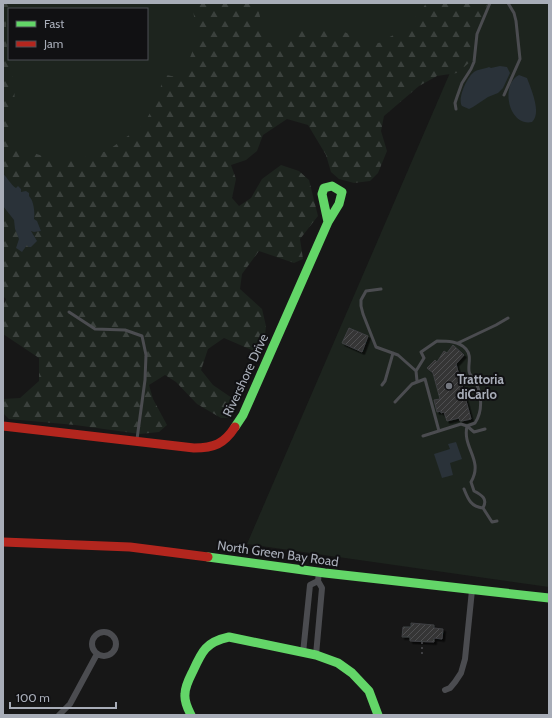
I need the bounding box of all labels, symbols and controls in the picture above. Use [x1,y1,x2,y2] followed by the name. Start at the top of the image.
[8,8,148,60] legend
[44,16,64,31] text: Fast
[43,36,63,51] text: Jam
[219,331,271,419] street label: Rivershore Drive
[457,371,504,402] place label: Trattoria diCarlo
[444,381,454,391] marker: Trattoria diCarlo
[216,537,340,569] street label: North Green Bay Road
[10,684,116,710] scale bar
[16,690,50,705] text: 100 m

